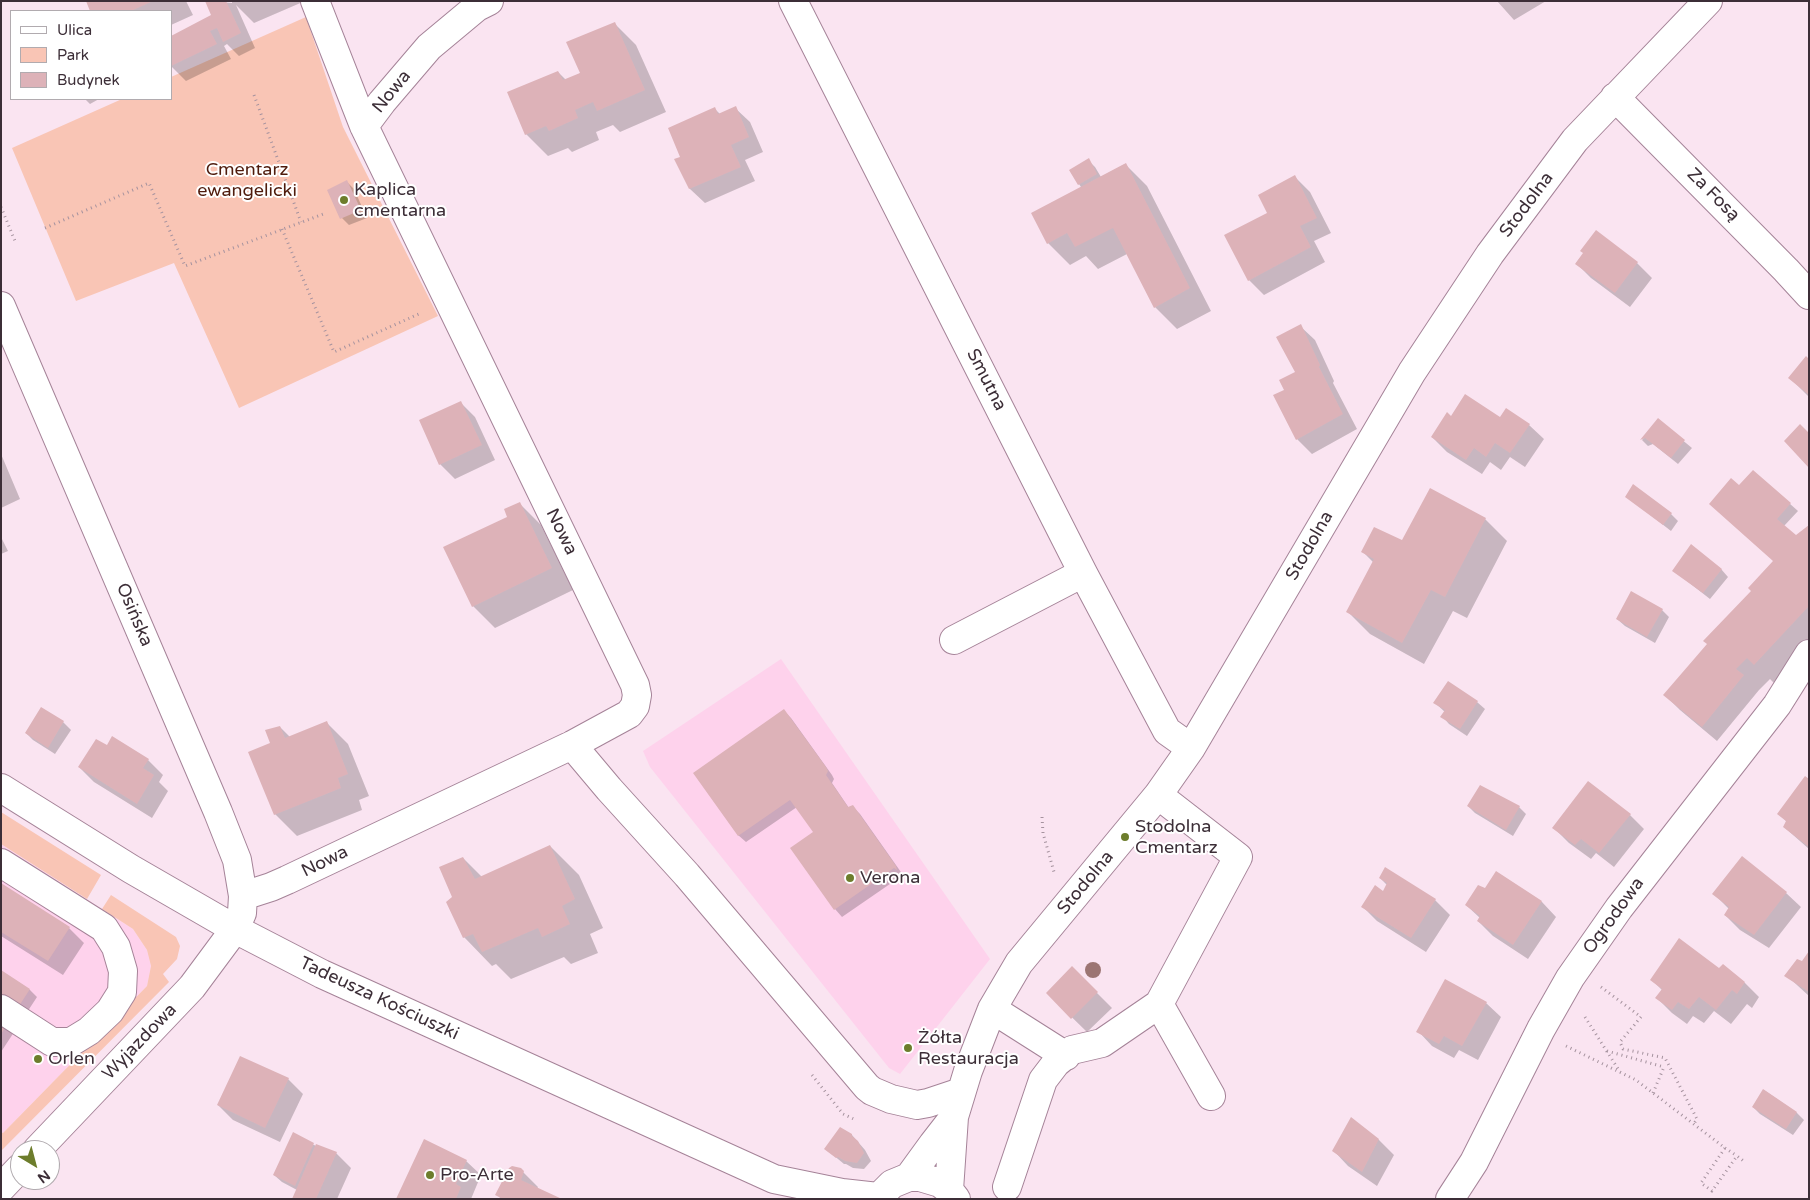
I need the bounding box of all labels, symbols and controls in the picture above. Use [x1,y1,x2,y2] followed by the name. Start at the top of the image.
[10,10,172,100] legend
[57,21,92,39] text: Ulica
[57,46,89,64] text: Park
[368,66,416,118] street label: Nowa
[57,71,120,89] text: Budynek
[197,159,297,202] park label: Cmentarz ewangelicki
[1682,164,1744,226] street label: Za Fosą
[1495,168,1559,242] street label: Stodolna
[354,179,446,222] place label: Kaplica cmentarna
[338,194,350,206] marker: Kaplica cmentarna
[961,346,1011,414] street label: Smutna
[540,505,582,559] street label: Nowa
[1282,508,1338,584] street label: Stodolna
[111,580,157,650] street label: Osińska
[1135,816,1218,859] place label: Stodolna Cmentarz
[1119,831,1131,843] marker: Stodolna Cmentarz
[298,841,352,883] street label: Nowa
[1053,847,1119,919] street label: Stodolna
[860,867,920,889] place label: Verona
[844,872,856,884] marker: Verona
[1579,873,1649,959] street label: Ogrodowa
[296,953,462,1045] street label: Tadeusza Kościuszki
[98,999,182,1085] street label: Wyjazdowa
[918,1027,1019,1070] place label: Żółta Restauracja
[902,1042,914,1054] marker: Żółta Restauracja
[48,1048,95,1070] place label: Orlen
[32,1053,44,1065] marker: Orlen
[10,1140,60,1190] north arrow
[440,1164,514,1186] place label: Pro-Arte
[34,1166,53,1187] text: N
[424,1169,436,1181] marker: Pro-Arte

